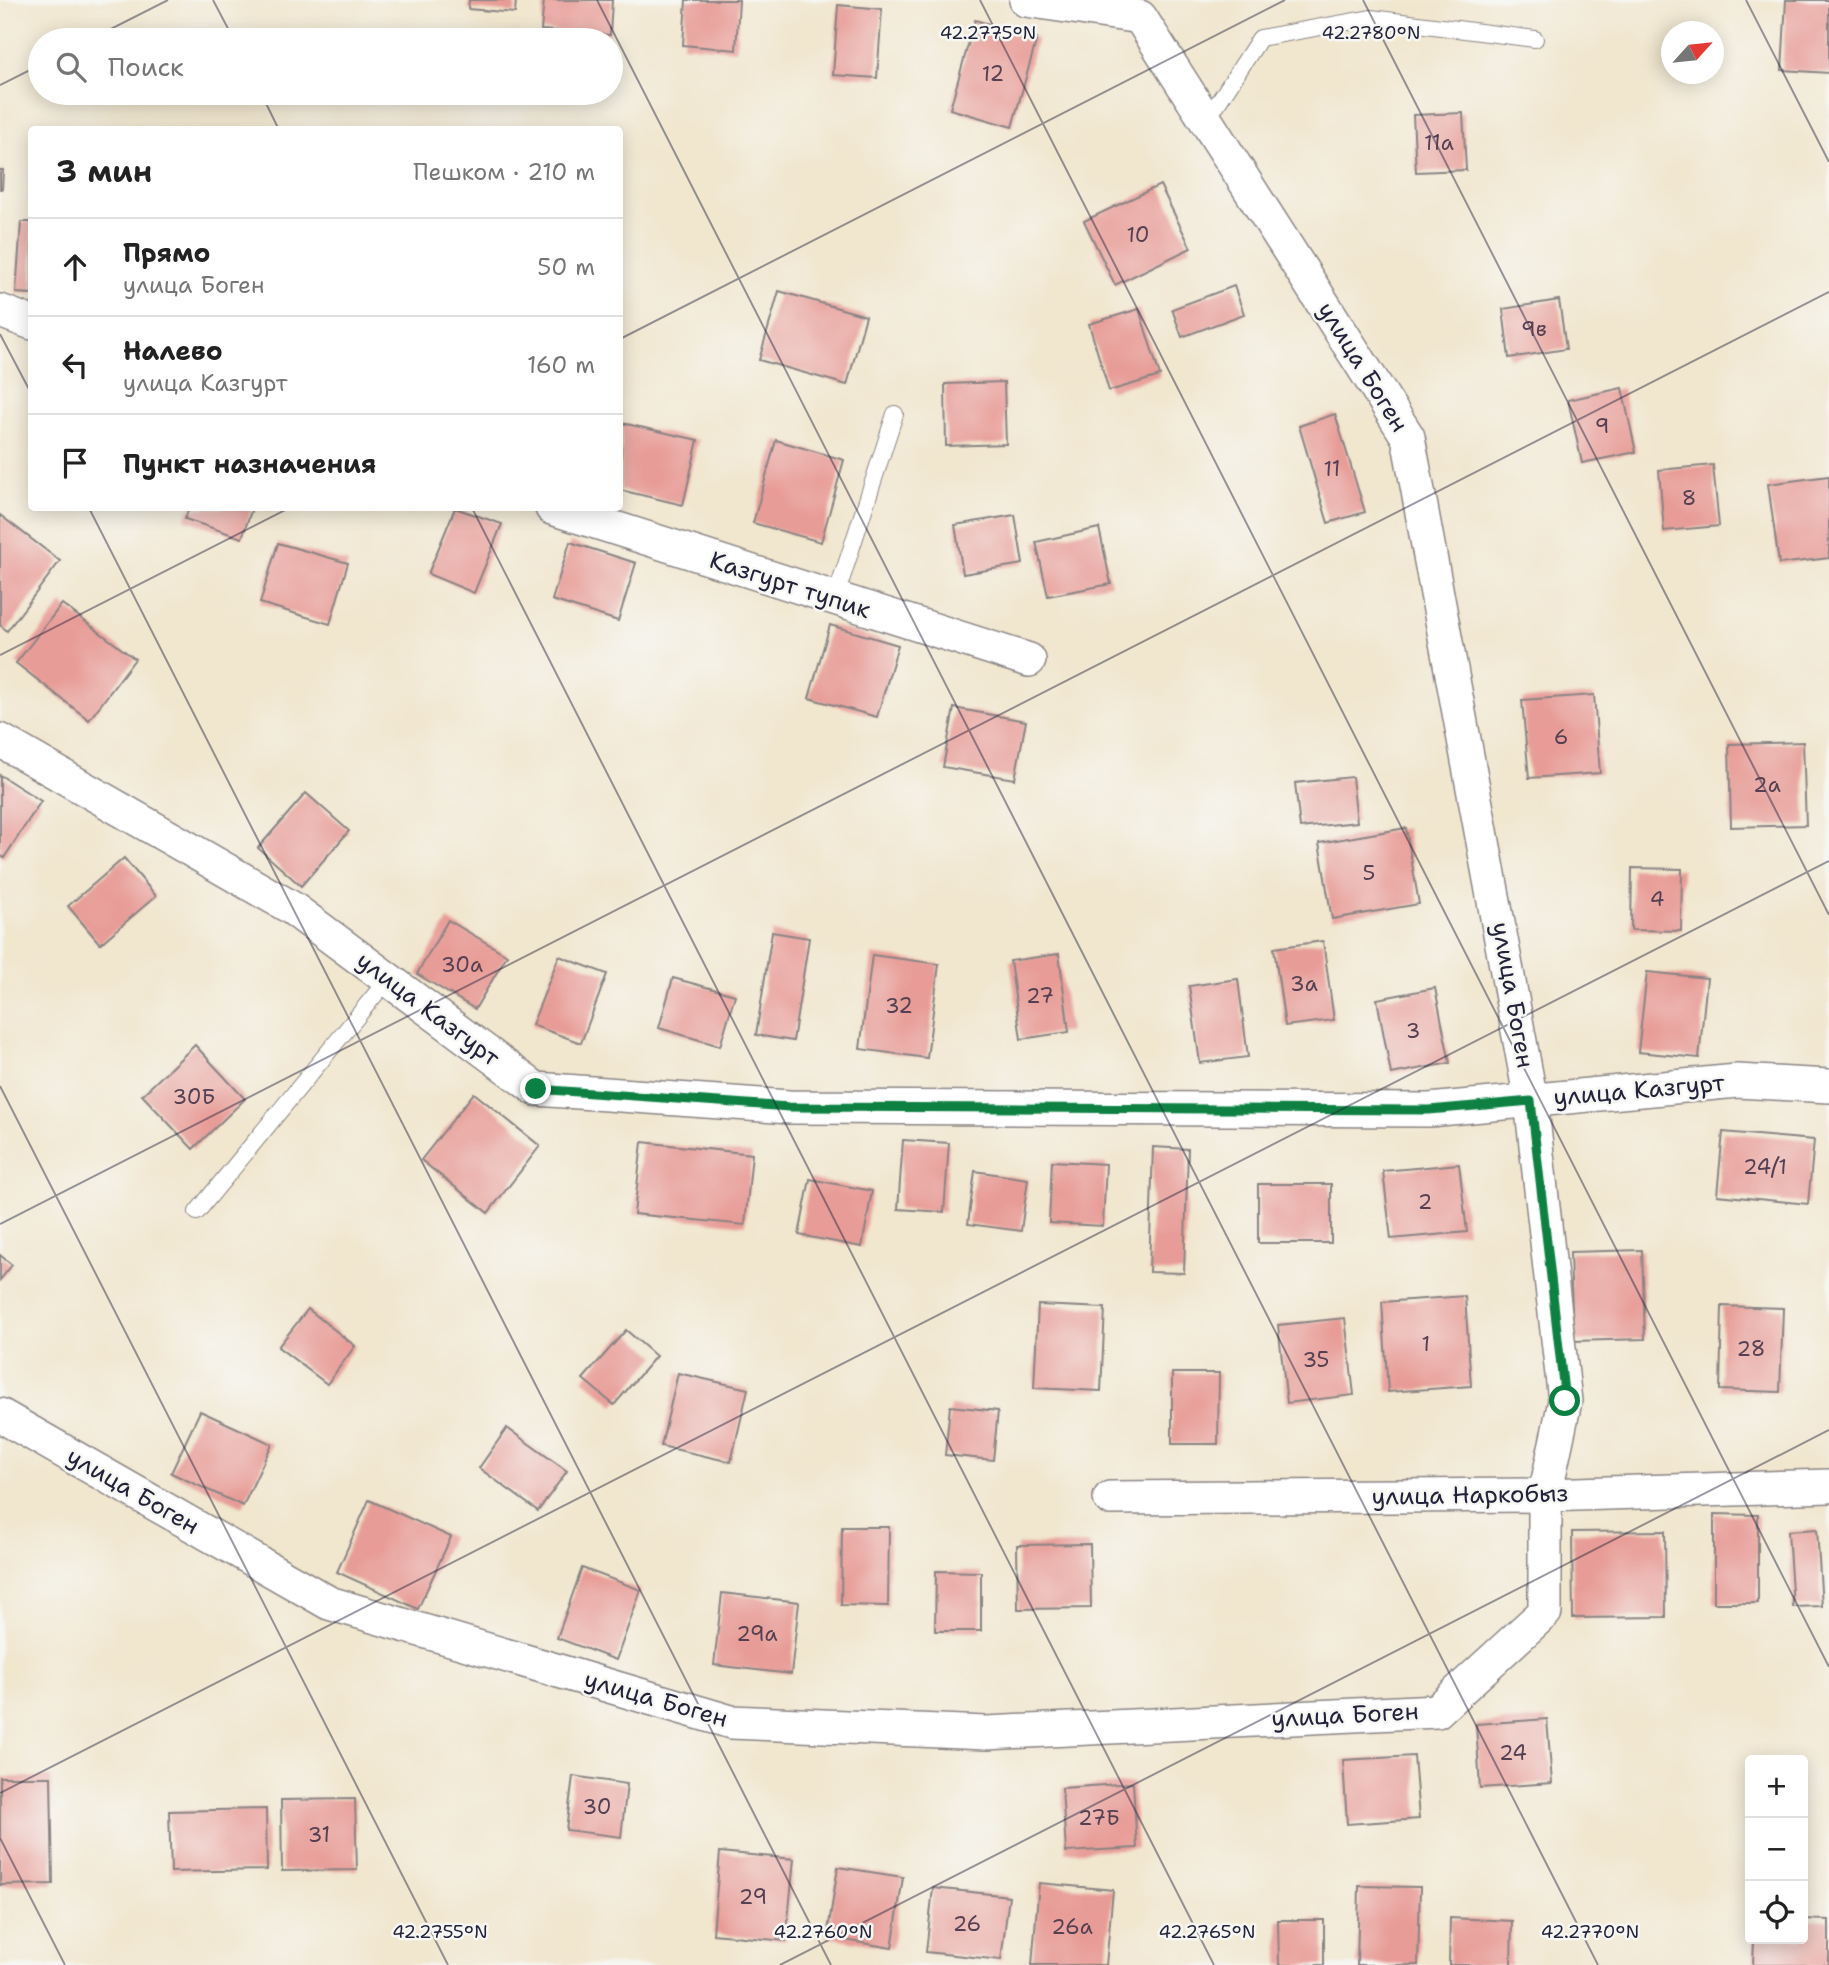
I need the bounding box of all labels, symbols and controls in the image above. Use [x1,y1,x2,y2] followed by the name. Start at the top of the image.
[940,21,1036,45] text: 42.2775°N
[1322,21,1420,45] text: 42.2780°N
[1661,21,1724,84] north arrow
[28,28,623,105] search box
[52,48,90,86] icon: search
[108,49,184,84] text: Поиск
[982,60,1004,88] house number: 12
[1424,129,1454,157] house number: 11а
[56,151,152,192] text: 3 мин
[413,157,595,187] text: Пешком · 210 m
[1127,221,1149,249] house number: 10
[123,235,211,270] text: Прямо
[56,248,94,286] icon: ahead
[537,252,595,282] text: 50 m
[123,270,264,300] text: улица Боген
[1310,296,1416,438] street label: улица Боген
[1521,315,1547,343] house number: 9в
[123,333,223,368] text: Налево
[56,346,94,384] icon: left
[527,350,595,380] text: 160 m
[123,368,287,398] text: улица Казгурт
[1595,412,1609,440] house number: 9
[56,444,94,482] icon: arrive
[123,446,376,481] text: Пункт назначения
[1324,455,1340,483] house number: 11
[1682,484,1696,512] house number: 8
[706,544,875,626] street label: Казгурт тупик
[1554,723,1568,751] house number: 6
[1753,771,1781,799] house number: 2а
[1363,859,1375,887] house number: 5
[1650,885,1664,913] house number: 4
[1484,920,1542,1070] street label: улица Боген
[350,945,507,1074] street label: улица Казгурт
[441,951,483,979] house number: 30а
[1290,970,1318,998] house number: 3а
[1026,982,1054,1010] house number: 27
[885,992,913,1020] house number: 32
[1406,1017,1420,1045] house number: 3
[1552,1067,1727,1113] street label: улица Казгурт
[520,1073,551,1104] route end
[173,1083,215,1111] house number: 30Б
[1743,1153,1787,1181] house number: 24/1
[1418,1188,1432,1216] house number: 2
[1422,1330,1430,1358] house number: 1
[1737,1335,1765,1363] house number: 28
[1303,1346,1329,1374] house number: 35
[1549,1385,1580,1416] route start
[61,1440,205,1542] street label: улица Боген
[1371,1477,1569,1513] street label: улица Наркобыз
[736,1620,778,1648] house number: 29а
[581,1663,731,1735] street label: улица Боген
[1270,1695,1420,1735] street label: улица Боген
[1499,1739,1527,1767] house number: 24
[1745,1755,1808,1944] map controls
[1745,1755,1808,1818] button: +
[582,1793,612,1821] house number: 30
[1078,1804,1120,1832] house number: 27Б
[1745,1818,1808,1881] button: −
[308,1821,330,1849] house number: 31
[1745,1881,1808,1944] button: locate
[739,1883,767,1911] house number: 29
[953,1910,981,1938] house number: 26
[1051,1913,1093,1941] house number: 26а
[392,1920,488,1944] text: 42.2755°N
[774,1920,872,1944] text: 42.2760°N
[1159,1920,1255,1944] text: 42.2765°N
[1541,1920,1639,1944] text: 42.2770°N

